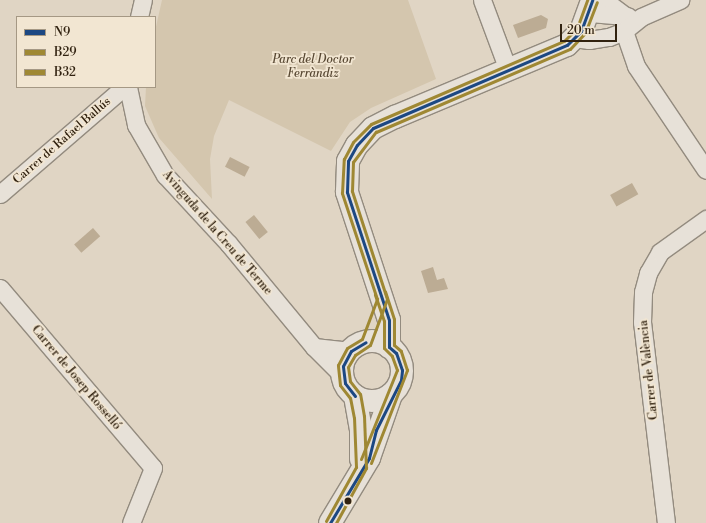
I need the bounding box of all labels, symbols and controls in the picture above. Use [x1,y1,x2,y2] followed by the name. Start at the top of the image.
[16,16,156,88] legend
[562,16,619,42] scale bar
[567,23,595,38] text: 20 m
[54,25,70,40] text: N9
[54,45,77,60] text: B29
[272,53,354,81] park label: Parc del Doctor Ferràndiz
[54,65,76,80] text: B32
[10,95,114,187] street label: Carrer de Rafael Ballús
[159,168,275,298] street label: Avinguda de la Creu de Terme
[637,319,661,421] street label: Carrer de València
[28,323,124,433] street label: Carrer de Josep Rosselló
[343,496,353,506] unlabelled marker

